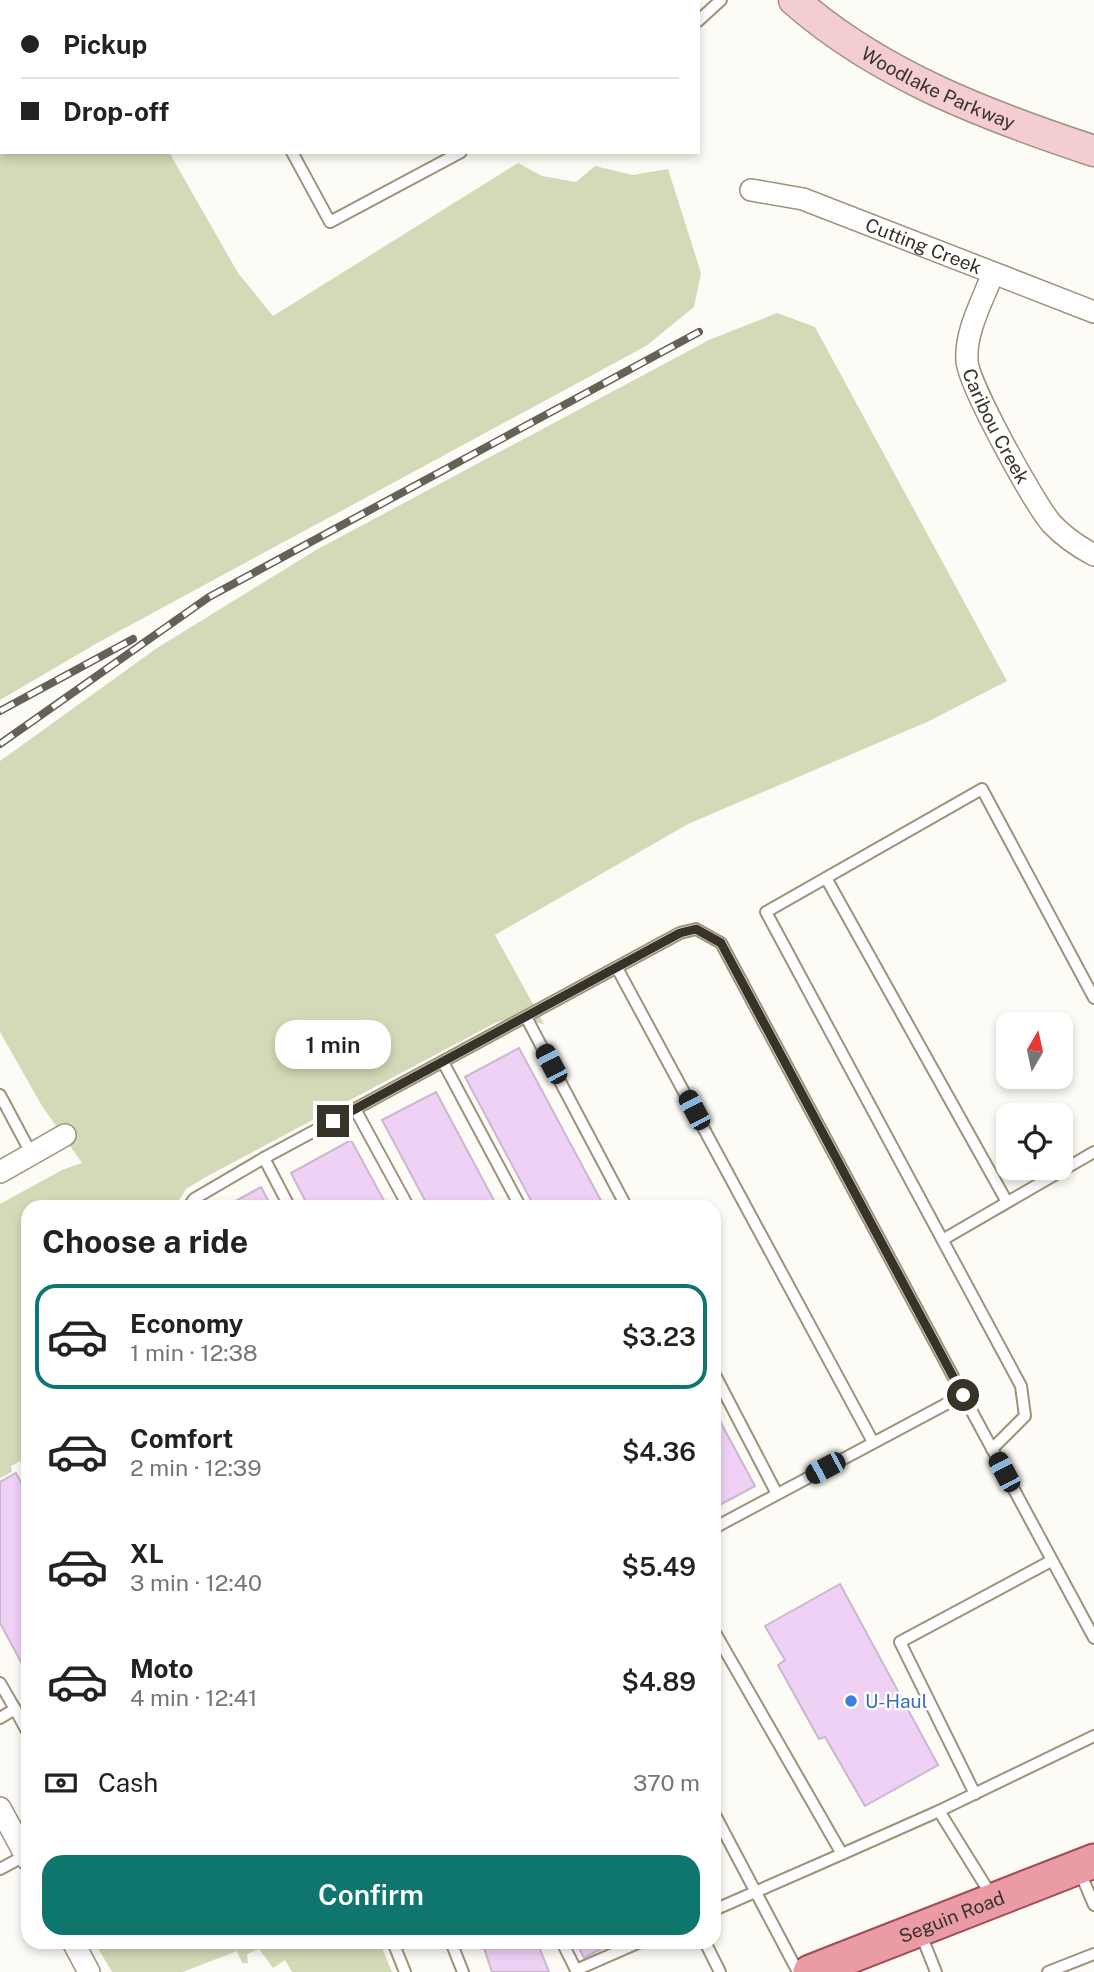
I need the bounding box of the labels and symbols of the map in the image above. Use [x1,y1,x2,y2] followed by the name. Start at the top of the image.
[857,42,1018,133] street label: Woodlake Parkway
[862,213,985,278] street label: Cutting Creek
[958,365,1034,488] street label: Caribou Creek
[996,1012,1073,1088] north arrow
[275,1020,391,1068] callout: 1 min
[532,1041,571,1087] car
[675,1087,714,1133] car
[317,1105,349,1137] route end
[947,1379,979,1411] route start
[802,1449,849,1487] car
[985,1449,1024,1495] car
[865,1690,927,1712] place label: U-Haul
[843,1693,859,1709] marker: U-Haul
[896,1886,1008,1947] street label: Seguin Road

